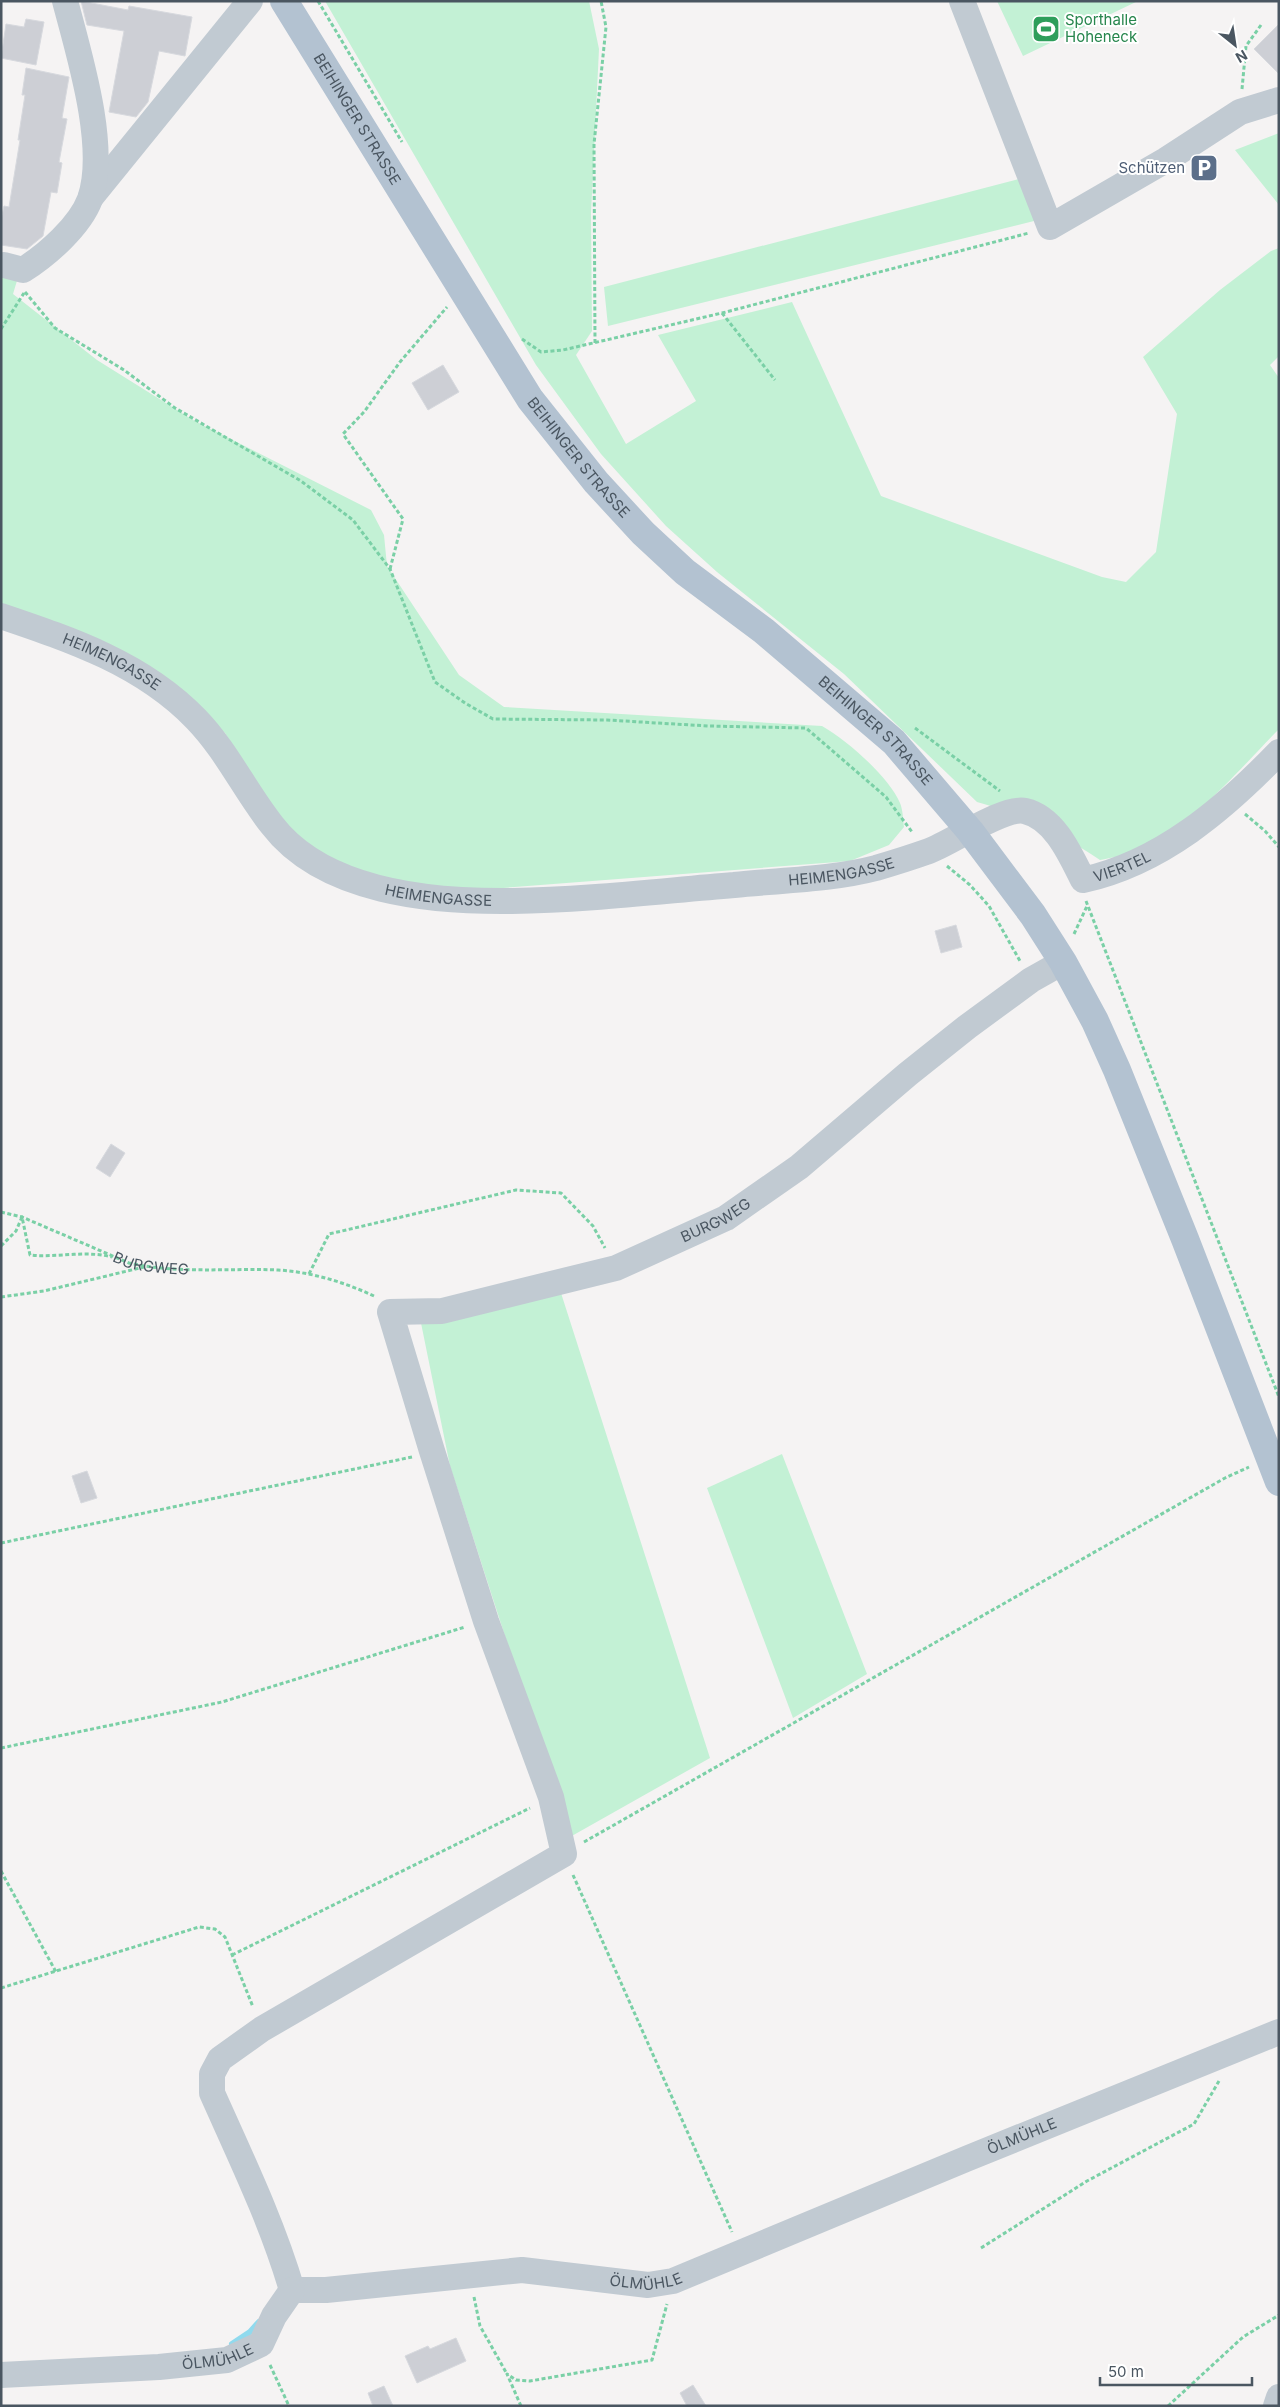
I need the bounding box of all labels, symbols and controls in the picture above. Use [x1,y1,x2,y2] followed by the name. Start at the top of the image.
[1065,10,1138,46] place label: Sporthalle Hoheneck
[1031,14,1061,44] sports icon: Sporthalle Hoheneck
[1210,20,1260,70] north arrow
[1233,47,1251,67] text: N
[310,50,405,188] street label: BEIHINGER STRASSE
[1189,153,1219,183] parking icon: Schützen
[1118,158,1185,177] place label: Schützen
[523,393,634,522] street label: BEIHINGER STRASSE
[60,629,165,694] street label: HEIMENGASSE
[815,672,937,789] street label: BEIHINGER STRASSE
[1091,846,1154,886] street label: VIERTEL
[788,853,897,889] street label: HEIMENGASSE
[383,880,492,910] street label: HEIMENGASSE
[678,1194,754,1246] street label: BURGWEG
[110,1247,189,1279] street label: BURGWEG
[984,2113,1059,2158] street label: ÖLMÜHLE
[609,2268,685,2295] street label: ÖLMÜHLE
[181,2339,256,2374] street label: ÖLMÜHLE
[1100,2354,1252,2386] scale bar
[1108,2362,1144,2381] text: 50 m

